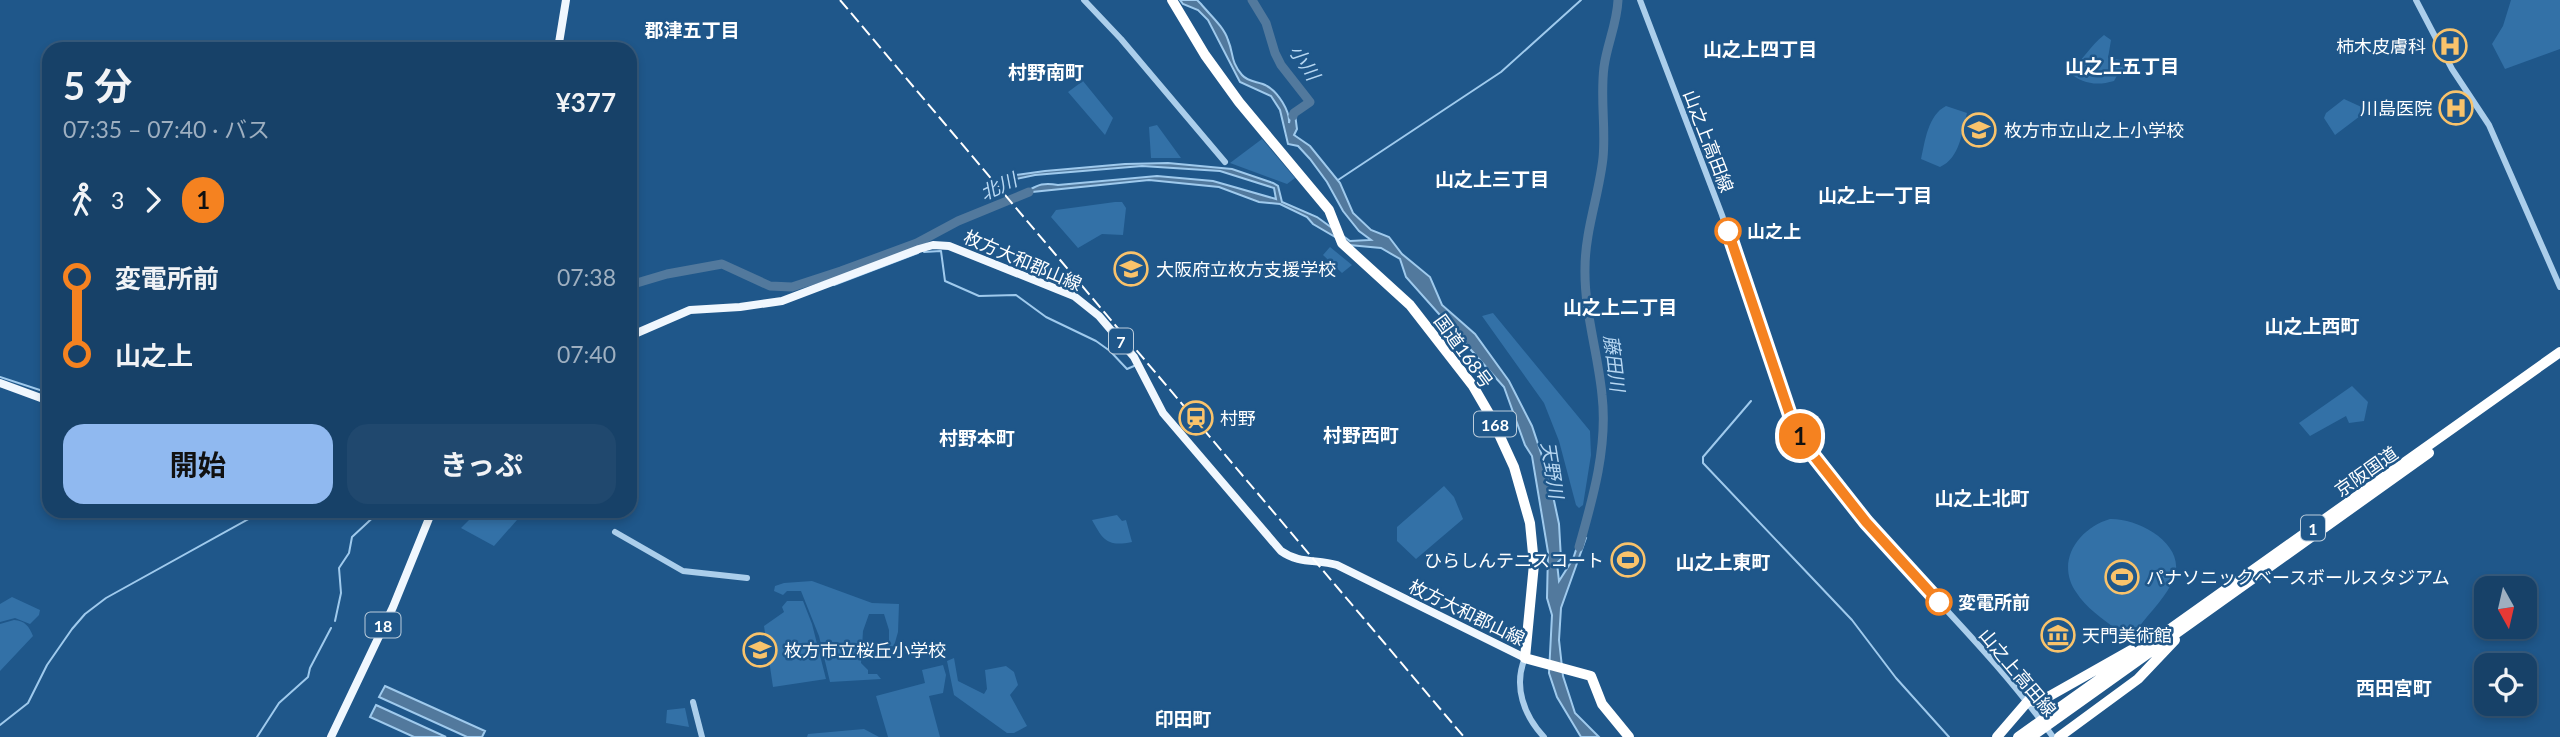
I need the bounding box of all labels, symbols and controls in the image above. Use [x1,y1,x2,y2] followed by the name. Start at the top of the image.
[644,18,740,41] district label: 郡津五丁目
[2431,27,2469,65] hospital icon: 柿木皮膚科
[2336,35,2426,57] place label: 柿木皮膚科
[1703,37,1817,60] district label: 山之上四丁目
[1285,40,1326,86] water label: 小川
[2065,54,2179,77] district label: 山之上五丁目
[1008,60,1084,83] district label: 村野南町
[63,62,132,108] text: 5 分
[556,86,616,118] text: ¥377
[1679,87,1739,195] street label: 山之上高田線
[2437,89,2475,127] hospital icon: 川島医院
[2360,97,2432,119] place label: 川島医院
[1960,111,1998,149] school or university icon: 枚方市立山之上小学校
[63,115,270,143] text: 07:35 – 07:40 · バス
[2004,119,2184,141] place label: 枚方市立山之上小学校
[976,167,1022,204] water label: 北川
[1435,167,1549,190] district label: 山之上三丁目
[63,181,101,219] icon: walk
[134,181,172,219] icon: forward
[1818,183,1932,206] district label: 山之上一丁目
[196,185,210,214] text: 1
[111,186,124,214] text: 3
[1715,218,1741,244] marker: 山之上
[1747,220,1801,242] place label: 山之上
[961,225,1085,295] street label: 枚方大和郡山線
[1112,250,1150,288] school or university icon: 大阪府立枚方支援学校
[1156,258,1336,280] place label: 大阪府立枚方支援学校
[115,262,219,294] text: 変電所前
[557,263,616,291] text: 07:38
[1563,295,1677,318] district label: 山之上二丁目
[1430,310,1498,392] street label: 国道168号
[2264,314,2360,337] district label: 山之上西町
[1109,328,1133,354] road number: 7
[1600,333,1630,395] water label: 藤田川
[115,339,193,371] text: 山之上
[557,340,616,368] text: 07:40
[1177,399,1215,437] station icon: 村野
[1220,407,1256,429] place label: 村野
[1474,412,1516,436] road number: 168
[1777,413,1823,459] line badge: 1
[1793,421,1807,450] text: 1
[1323,423,1399,446] district label: 村野西町
[63,424,333,504] button: 開始
[347,424,616,504] button: きっぷ
[939,426,1015,449] district label: 村野本町
[1537,440,1569,502] water label: 天野川
[2330,441,2402,501] street label: 京阪国道
[1934,486,2030,509] district label: 山之上北町
[2301,516,2325,540] road number: 1
[1609,541,1647,579] sports icon: ひらしんテニスコート
[1424,549,1604,571] place label: ひらしんテニスコート
[1675,550,1771,573] district label: 山之上東町
[2103,558,2141,596] sports icon: パナソニックベースボールスタジアム
[2146,566,2450,588] place label: パナソニックベースボールスタジアム
[1406,574,1528,650] street label: 枚方大和郡山線
[2474,576,2538,639] north arrow
[2474,576,2537,716] map controls
[1926,589,1952,615] marker: 変電所前
[1958,591,2030,613] place label: 変電所前
[366,612,400,638] road number: 18
[2039,616,2077,654] museum icon: 天門美術館
[1975,624,2061,720] street label: 山之上高田線
[2082,624,2172,646] place label: 天門美術館
[741,631,779,669] school or university icon: 枚方市立桜丘小学校
[784,639,946,661] place label: 枚方市立桜丘小学校
[2474,653,2537,716] button: locate
[2356,676,2432,699] district label: 西田宮町
[1154,707,1212,730] district label: 印田町

